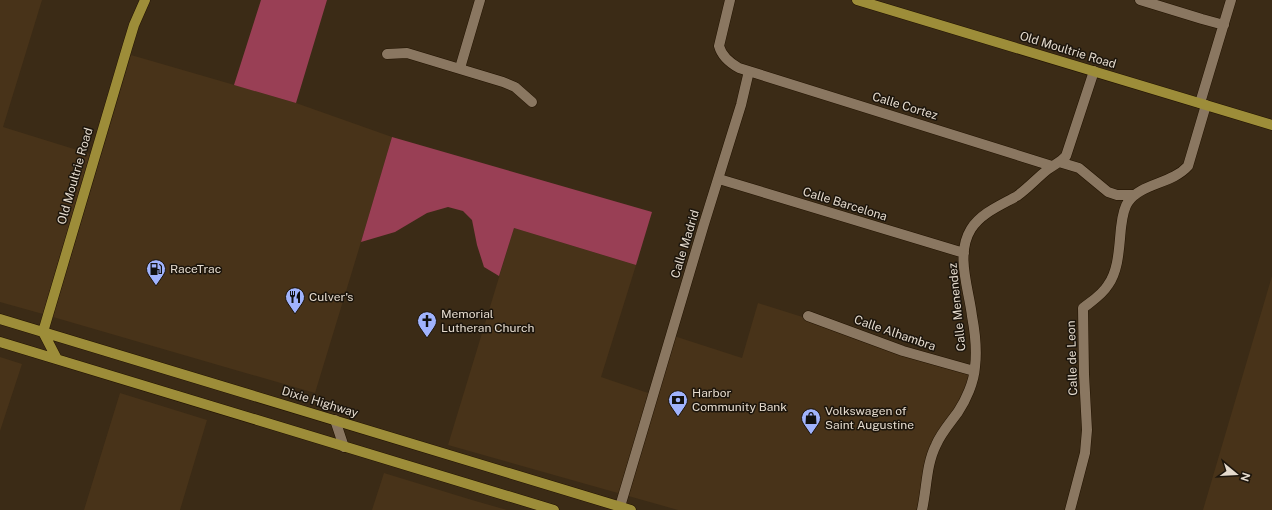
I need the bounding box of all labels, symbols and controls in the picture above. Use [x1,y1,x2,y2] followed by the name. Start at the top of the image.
[1018,29,1118,71] street label: Old Moultrie Road
[871,89,940,123] street label: Calle Cortez
[54,126,96,226] street label: Old Moultrie Road
[801,185,889,223] street label: Calle Barcelona
[668,208,702,280] street label: Calle Madrid
[145,258,167,286] fuel station icon: RaceTrac
[170,262,221,276] place label: RaceTrac
[945,262,969,352] street label: Calle Menendez
[284,286,306,314] restaurant icon: Culver's
[309,290,353,304] place label: Culver's
[441,307,535,335] place label: Memorial Lutheran Church
[416,310,438,338] church icon: Memorial Lutheran Church
[852,312,938,354] street label: Calle Alhambra
[1064,320,1080,396] street label: Calle de Leon
[280,384,360,420] street label: Dixie Highway
[692,386,787,414] place label: Harbor Community Bank
[667,389,689,417] bank icon: Harbor Community Bank
[825,404,914,432] place label: Volkswagen of Saint Augustine
[800,407,822,435] shop icon: Volkswagen of Saint Augustine
[1216,454,1256,494] north arrow
[1238,471,1253,483] text: N

